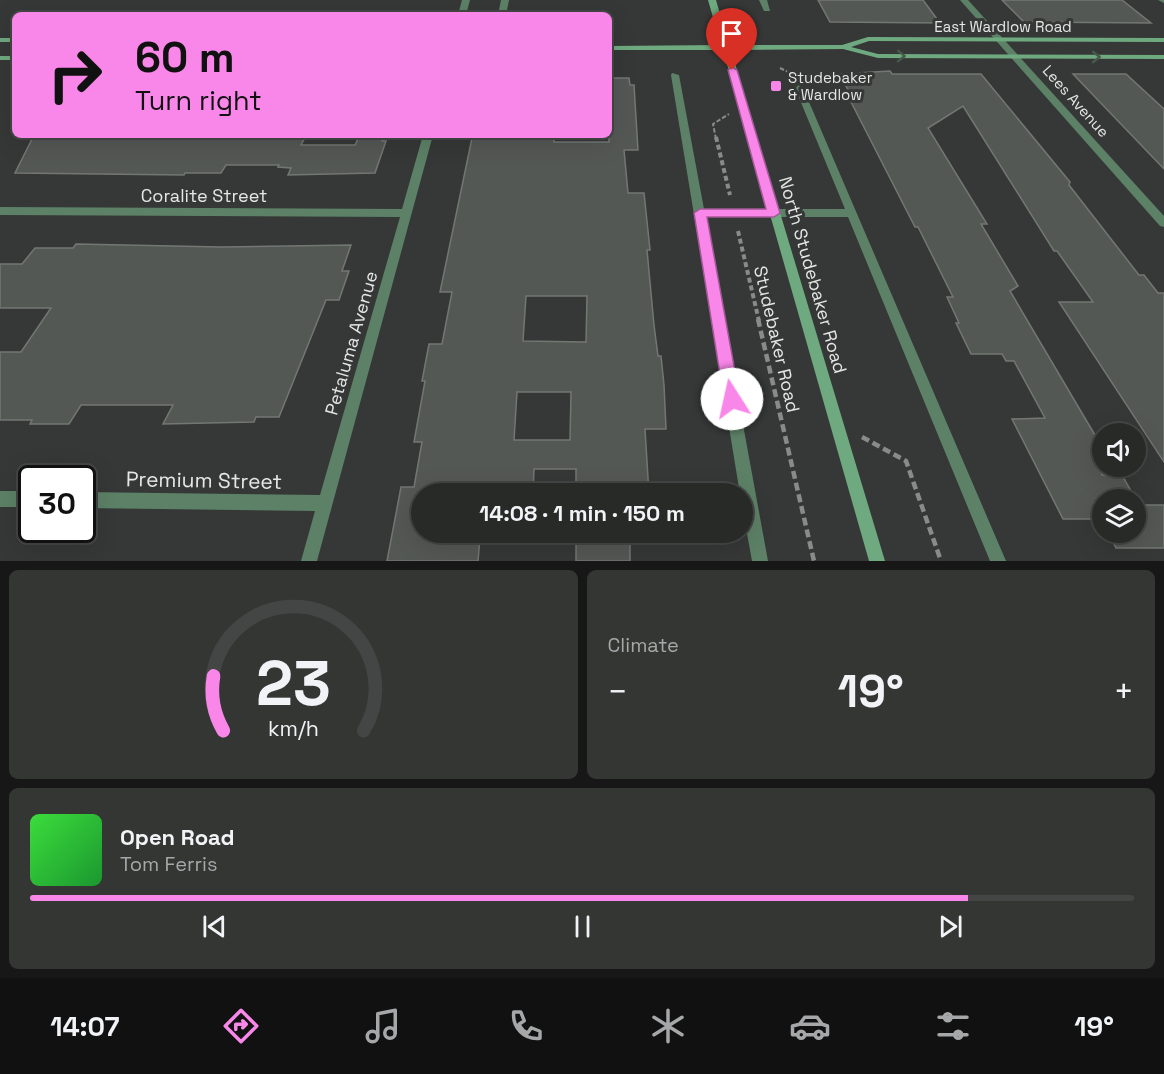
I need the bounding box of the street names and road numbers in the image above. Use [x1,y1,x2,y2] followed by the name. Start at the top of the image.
[934,17,1072,36] street label: East Wardlow Road
[1039,61,1113,141] street label: Lees Avenue
[775,174,851,376] street label: North Studebaker Road
[141,184,267,207] street label: Coralite Street
[750,264,804,414] street label: Studebaker Road
[319,268,383,418] street label: Petaluma Avenue
[126,465,282,495] street label: Premium Street

